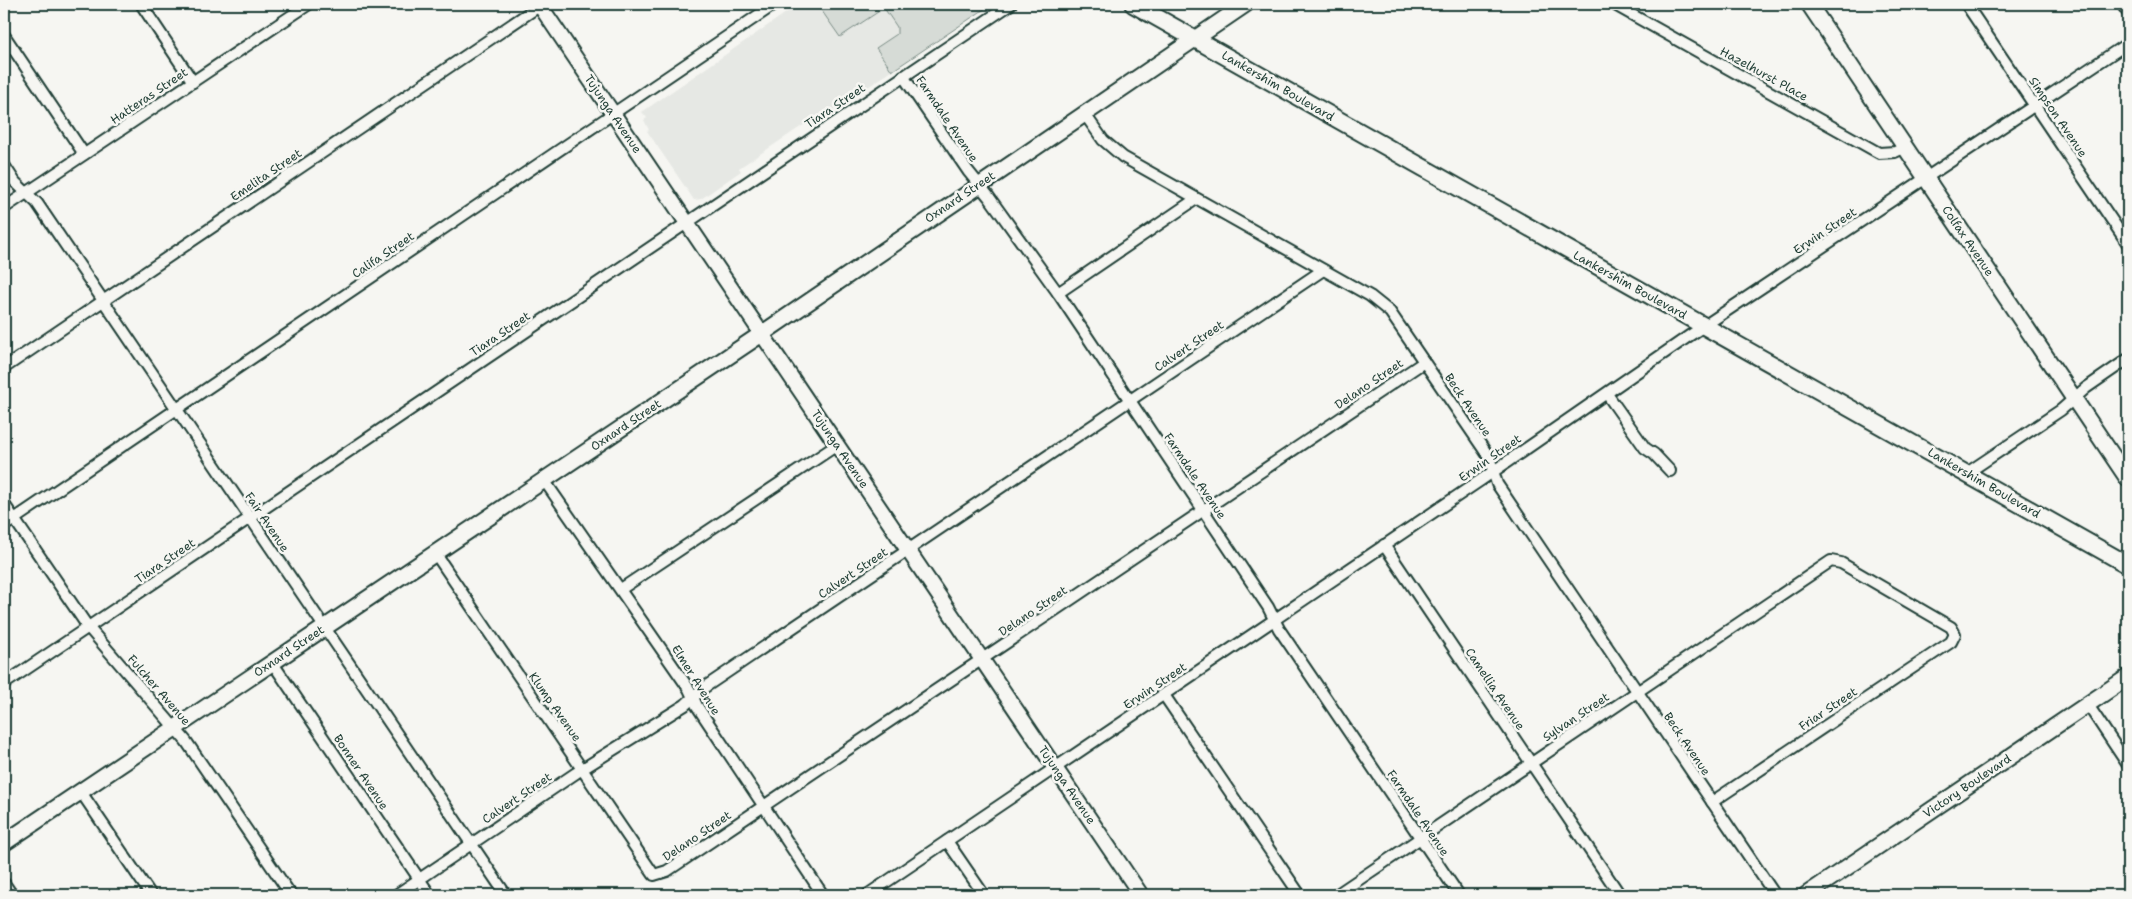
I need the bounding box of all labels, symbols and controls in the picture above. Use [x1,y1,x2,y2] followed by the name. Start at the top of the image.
[1717,43,1811,105] street label: Hazelhurst Place
[1219,47,1338,125] street label: Lankershim Boulevard
[107,64,191,128] street label: Hatteras Street
[581,72,645,157] street label: Tujunga Avenue
[912,73,982,165] street label: Farmdale Avenue
[2025,74,2091,160] street label: Simpson Avenue
[802,80,868,132] street label: Tiara Street
[227,145,305,205] street label: Emelita Street
[922,168,998,226] street label: Oxnard Street
[1938,203,1998,280] street label: Colfax Avenue
[1790,204,1860,258] street label: Erwin Street
[349,228,417,282] street label: Califa Street
[1570,247,1690,323] street label: Lankershim Boulevard
[467,308,533,360] street label: Tiara Street
[1151,317,1227,375] street label: Calvert Street
[1332,355,1406,413] street label: Delano Street
[1441,370,1495,440] street label: Beck Avenue
[588,396,664,454] street label: Oxnard Street
[808,407,872,492] street label: Tujunga Avenue
[1160,430,1230,522] street label: Farmdale Avenue
[1456,431,1524,485] street label: Erwin Street
[1925,444,2044,522] street label: Lankershim Boulevard
[241,489,293,555] street label: Fair Avenue
[132,535,198,587] street label: Tiara Street
[815,544,891,602] street label: Calvert Street
[996,582,1070,640] street label: Delano Street
[251,622,327,680] street label: Oxnard Street
[668,642,724,718] street label: Elmer Avenue
[1462,645,1529,733] street label: Camellia Avenue
[124,651,194,729] street label: Fulcher Avenue
[1120,659,1190,713] street label: Erwin Street
[525,669,585,745] street label: Klump Avenue
[1796,684,1860,734] street label: Friar Street
[1540,689,1612,745] street label: Sylvan Street
[1660,709,1714,779] street label: Beck Avenue
[330,731,392,813] street label: Bonner Avenue
[1035,743,1099,828] street label: Tujunga Avenue
[1920,750,2015,821] street label: Victory Boulevard
[1383,767,1453,859] street label: Farmdale Avenue
[479,769,555,827] street label: Calvert Street
[660,807,734,865] street label: Delano Street

